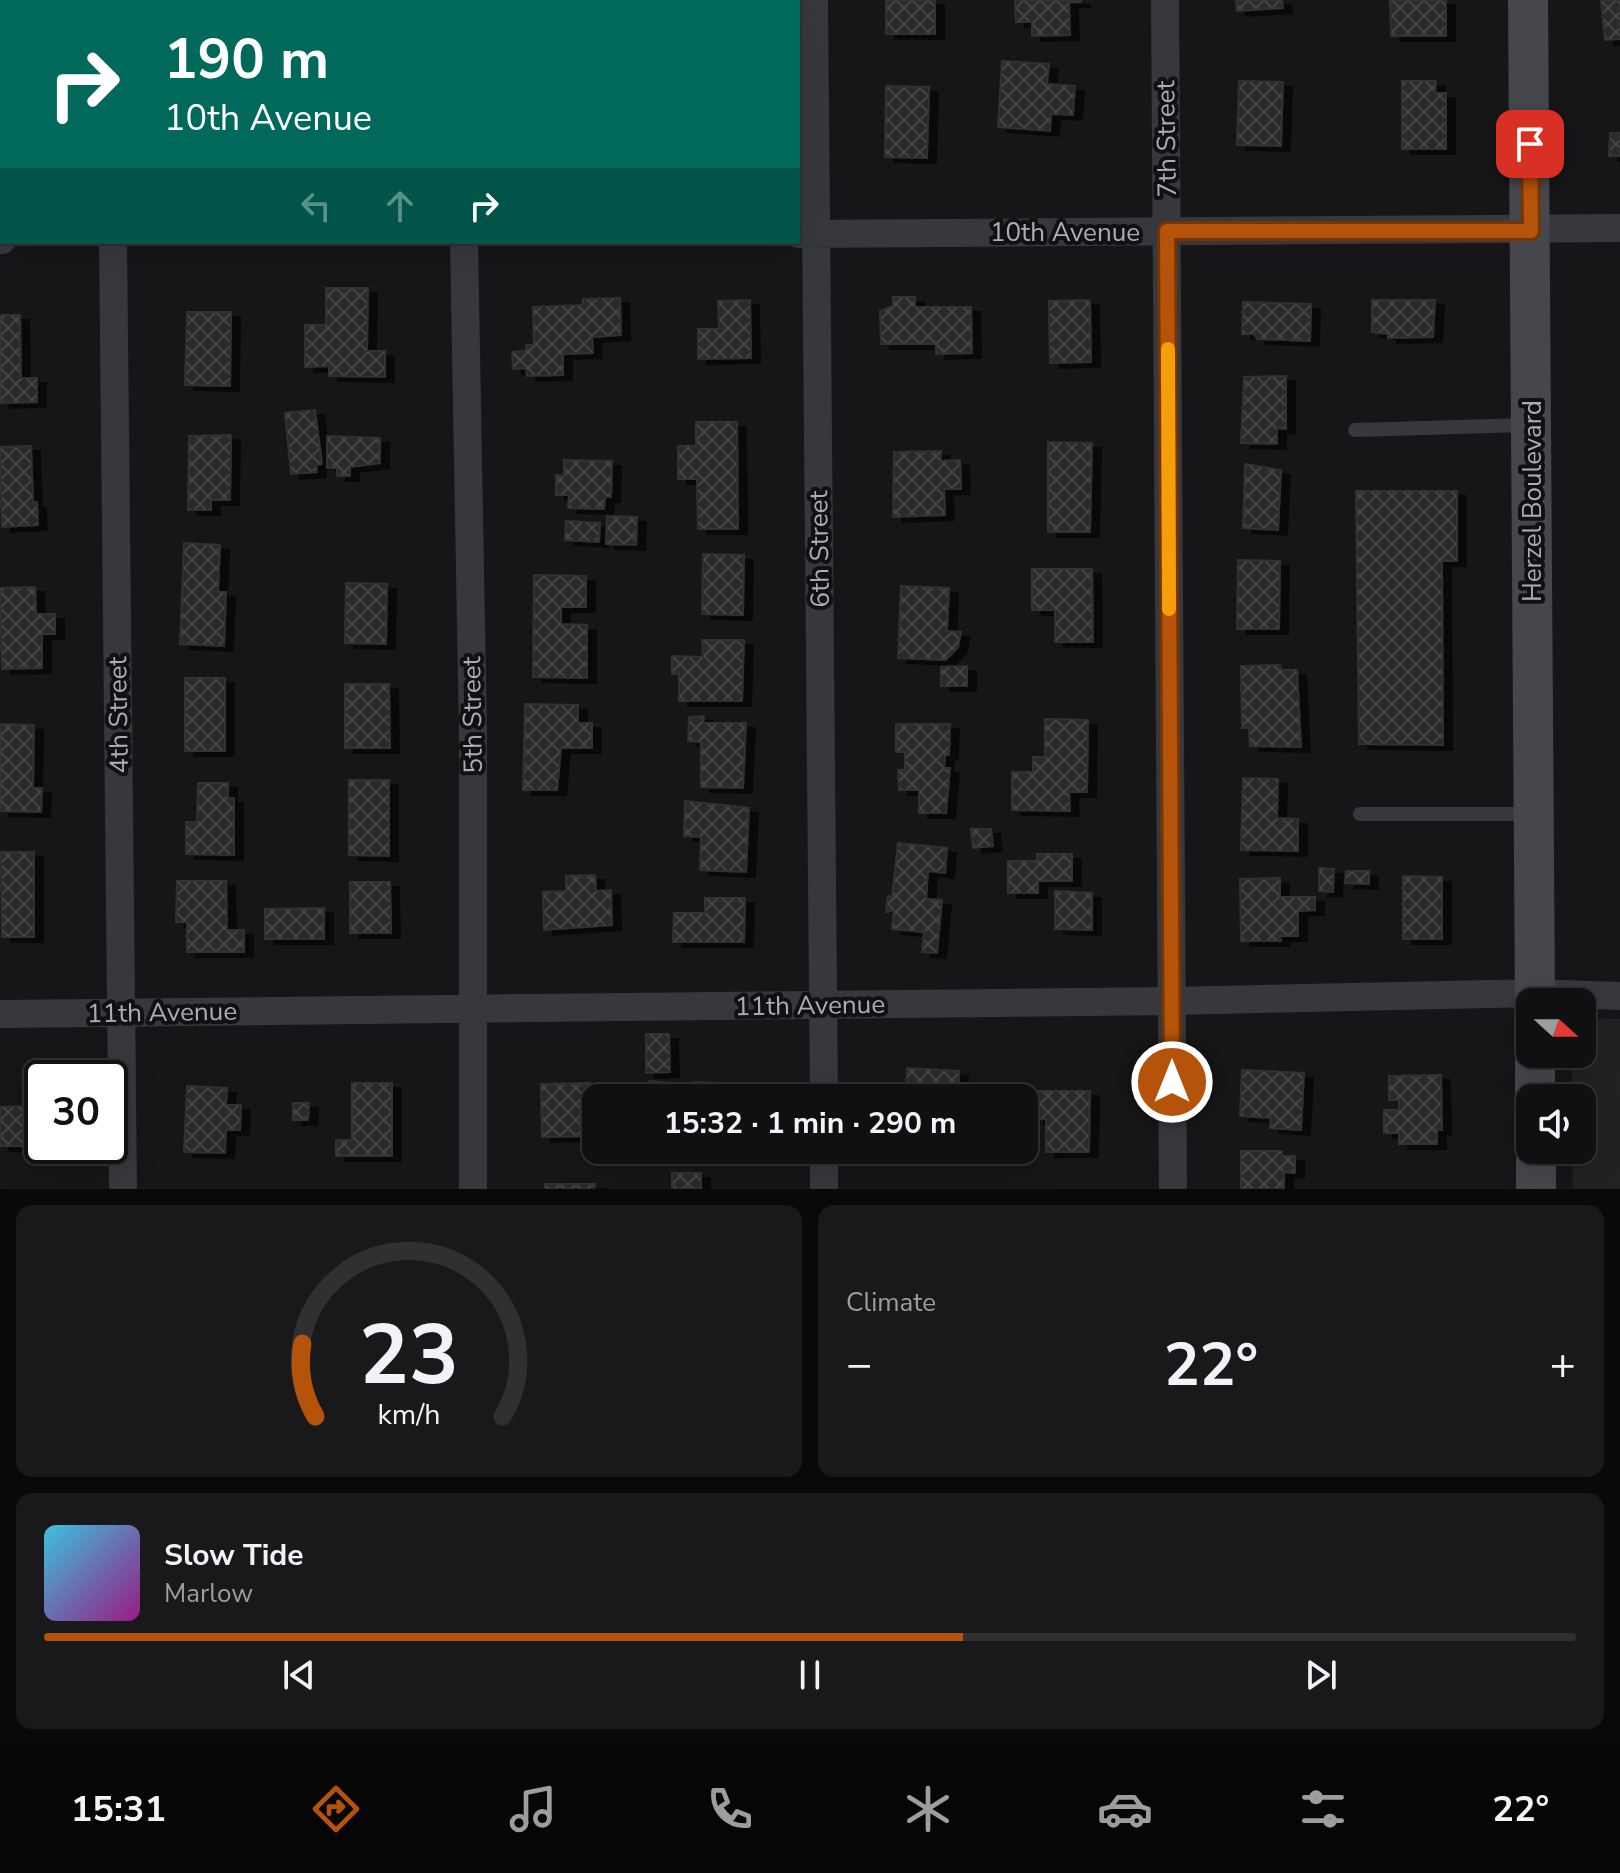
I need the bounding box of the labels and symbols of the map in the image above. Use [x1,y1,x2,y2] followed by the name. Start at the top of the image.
[1148,79,1185,198] street label: 7th Street
[1496,110,1564,178] pin
[990,215,1140,250] street label: 10th Avenue
[1515,400,1550,602] street label: Herzel Boulevard
[801,489,838,608] street label: 6th Street
[100,655,137,774] street label: 4th Street
[454,655,491,774] street label: 5th Street
[735,987,885,1024] street label: 11th Avenue
[1516,988,1596,1068] north arrow
[87,994,237,1031] street label: 11th Avenue
[1130,1040,1214,1124] position arrow
[24,1060,128,1164] speed limit sign: 30

